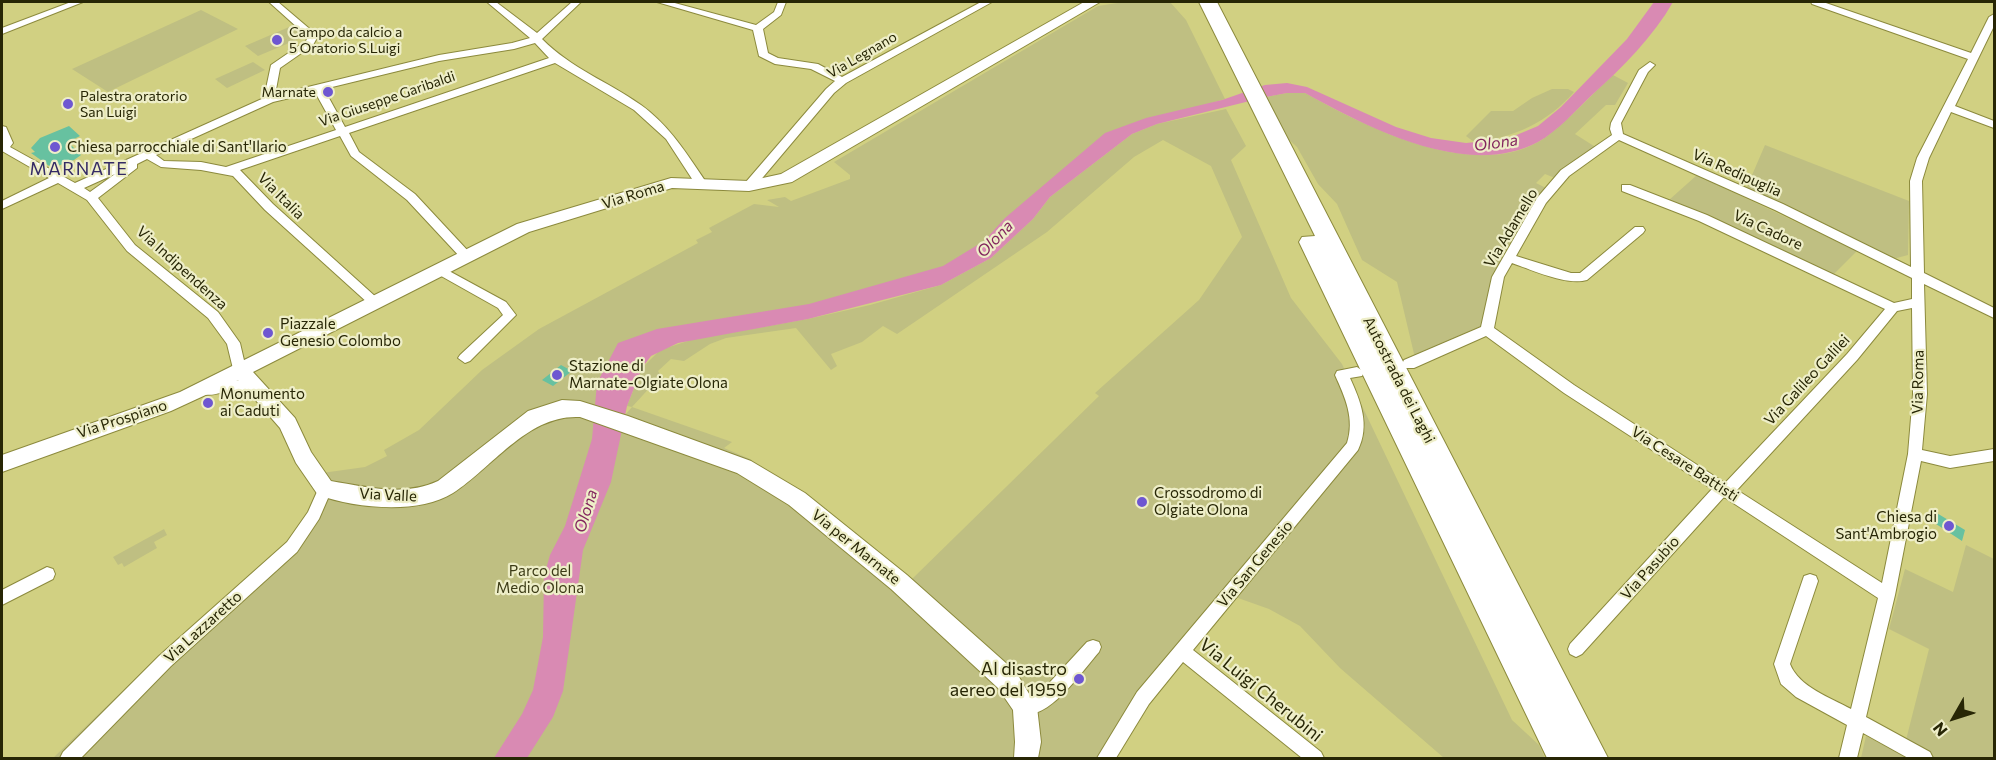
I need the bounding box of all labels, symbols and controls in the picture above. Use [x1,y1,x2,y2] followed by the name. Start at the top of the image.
[289,24,402,56] place label: Campo da calcio a 5 Oratorio S.Luigi
[824,28,900,82] street label: Via Legnano
[270,33,284,47] marker: Campo da calcio a 5 Oratorio S.Luigi
[317,68,457,130] street label: Via Giuseppe Garibaldi
[261,84,316,100] place label: Marnate
[321,85,335,99] marker: Marnate
[80,88,187,120] place label: Palestra oratorio San Luigi
[61,97,75,111] marker: Palestra oratorio San Luigi
[1473,130,1519,156] water label: Olona
[67,138,287,156] place label: Chiesa parrocchiale di Sant'Ilario
[48,140,62,154] marker: Chiesa parrocchiale di Sant'Ilario
[1690,145,1784,201] street label: Via Redipuglia
[30,158,128,180] district label: MARNATE
[254,169,308,223] street label: Via Italia
[600,177,666,213] street label: Via Roma
[1480,185,1542,271] street label: Via Adamello
[1731,206,1805,254] street label: Via Cadore
[973,216,1017,262] water label: Olona
[133,222,231,314] street label: Via Indipendenza
[1359,314,1439,446] street label: Autostrada dei Laghi
[280,315,401,350] place label: Piazzale Genesio Colombo
[261,326,275,340] marker: Piazzale Genesio Colombo
[1761,331,1853,429] street label: Via Galileo Galilei
[1908,350,1928,414] street label: Via Roma
[569,357,728,392] place label: Stazione di Marnate-Olgiate Olona
[550,368,564,382] marker: Stazione di Marnate-Olgiate Olona
[220,385,305,420] place label: Monumento ai Caduti
[75,396,169,442] street label: Via Prospiano
[201,396,215,410] marker: Monumento ai Caduti
[1628,422,1742,506] street label: Via Cesare Battisti
[1154,484,1262,519] place label: Crossodromo di Olgiate Olona
[359,485,417,505] street label: Via Valle
[570,487,602,535] water label: Olona
[1135,495,1149,509] marker: Crossodromo di Olgiate Olona
[808,506,904,588] street label: Via per Marnate
[1835,508,1937,543] place label: Chiesa di Sant'Ambrogio
[1213,517,1297,611] street label: Via San Genesio
[1942,519,1956,533] marker: Chiesa di Sant'Ambrogio
[1617,533,1683,603] street label: Via Pasubio
[496,562,584,597] park label: Parco del Medio Olona
[160,587,246,667] street label: Via Lazzaretto
[1195,634,1327,746] street label: Via Luigi Cherubini
[950,658,1067,700] place label: Al disastro aereo del 1959
[1072,672,1086,686] marker: Al disastro aereo del 1959
[1924,688,1984,748] north arrow
[1928,719,1951,740] text: N

